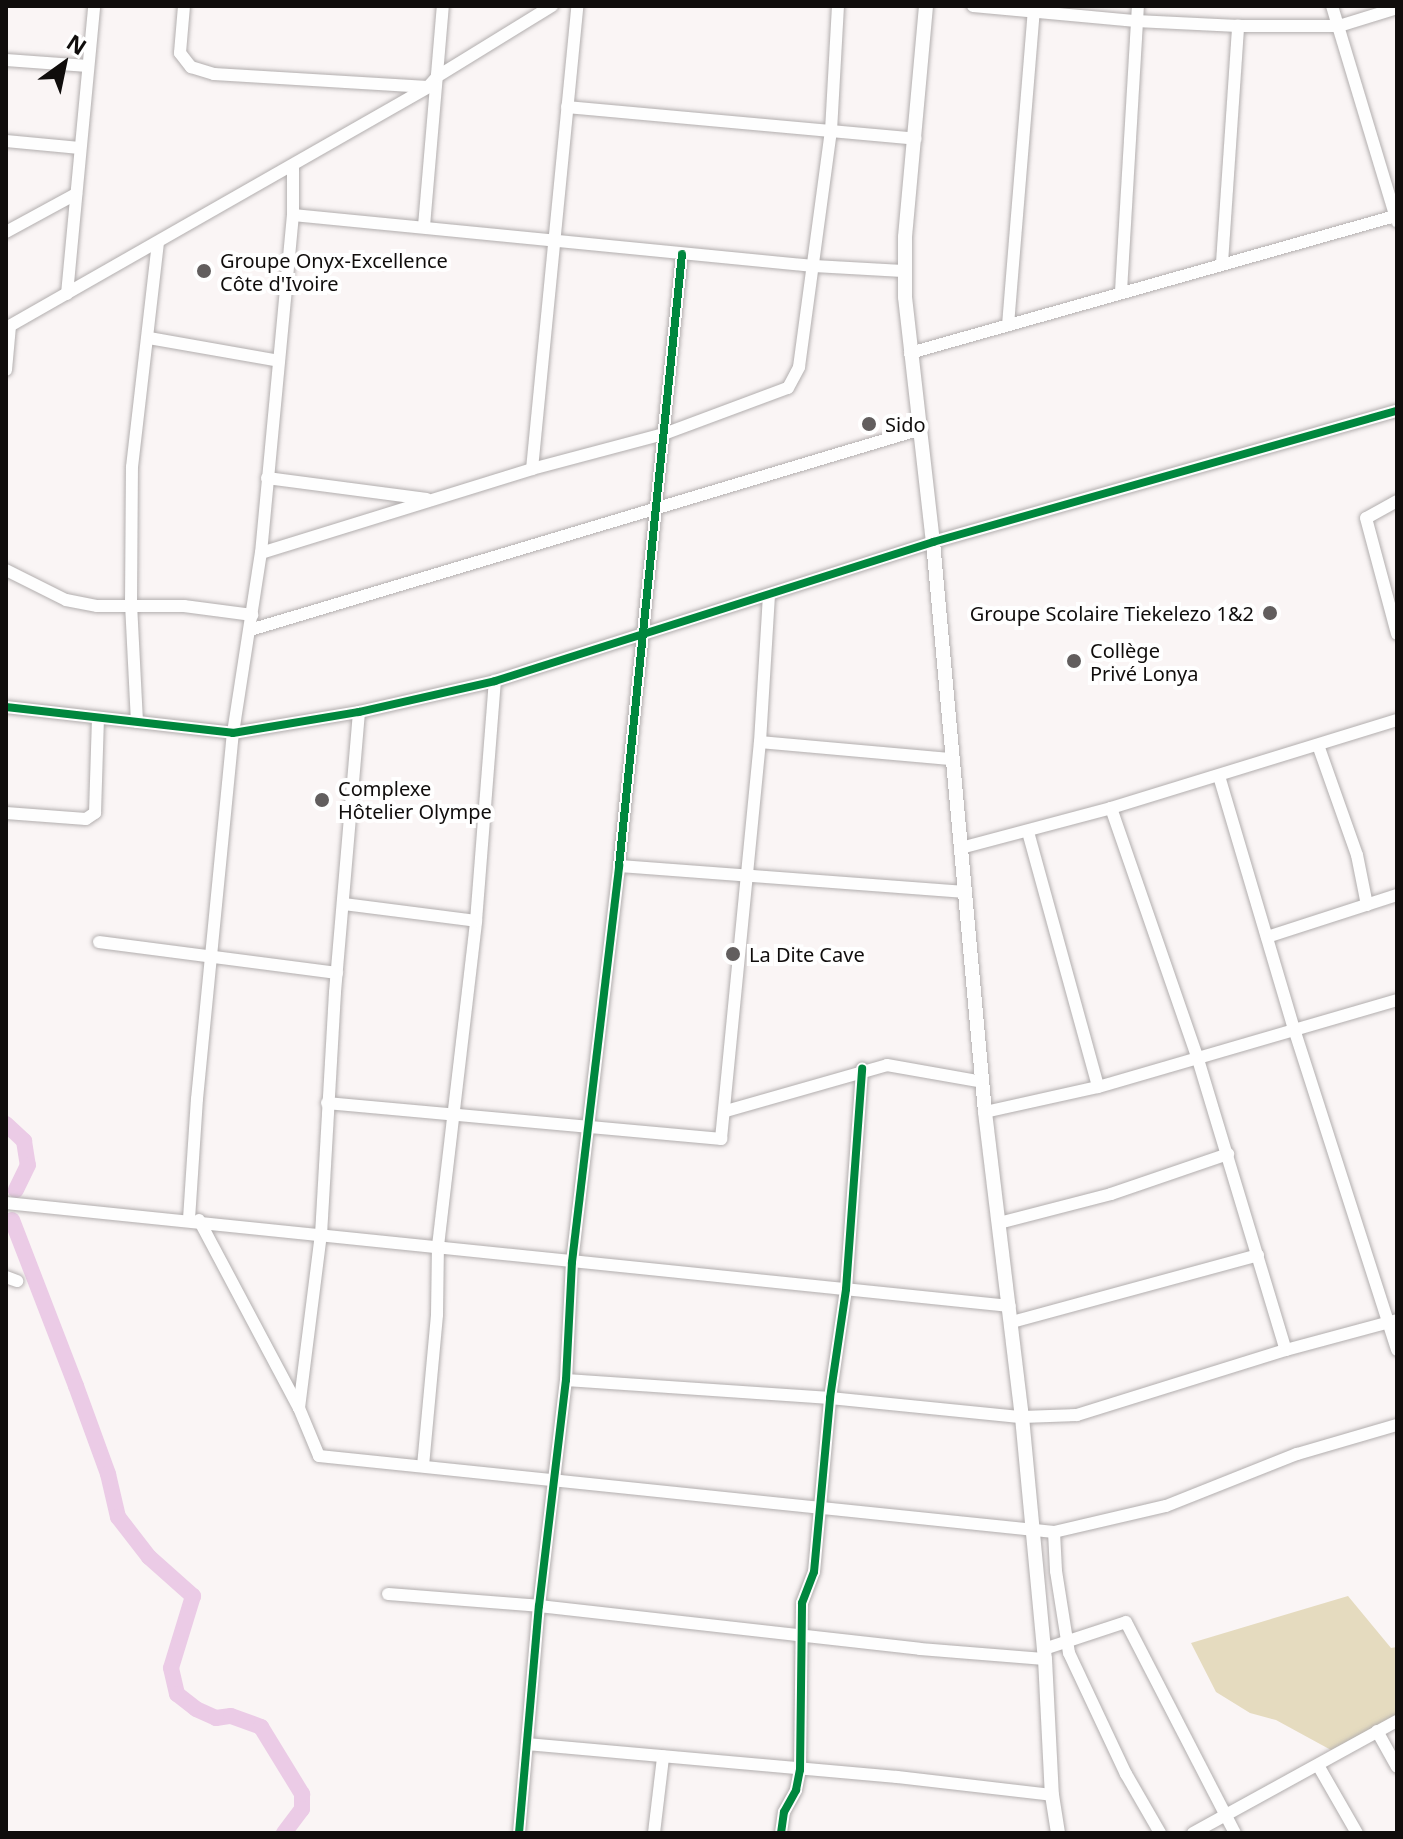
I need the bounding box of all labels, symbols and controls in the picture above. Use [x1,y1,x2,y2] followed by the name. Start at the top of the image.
[24,24,104,104] north arrow
[61,26,93,61] text: N
[220,248,448,295] place label: Groupe Onyx-Excellence Côte d'Ivoire
[195,262,213,280] marker: Groupe Onyx-Excellence Côte d'Ivoire
[885,412,926,436] place label: Sido
[860,415,878,433] marker: Sido
[970,601,1254,625] place label: Groupe Scolaire Tiekelezo 1&2
[1261,604,1279,622] marker: Groupe Scolaire Tiekelezo 1&2
[1090,638,1199,685] place label: Collège Privé Lonya
[1065,652,1083,670] marker: Collège Privé Lonya
[338,776,492,823] place label: Complexe Hôtelier Olympe
[313,791,331,809] marker: Complexe Hôtelier Olympe
[749,942,865,966] place label: La Dite Cave
[724,945,742,963] marker: La Dite Cave

